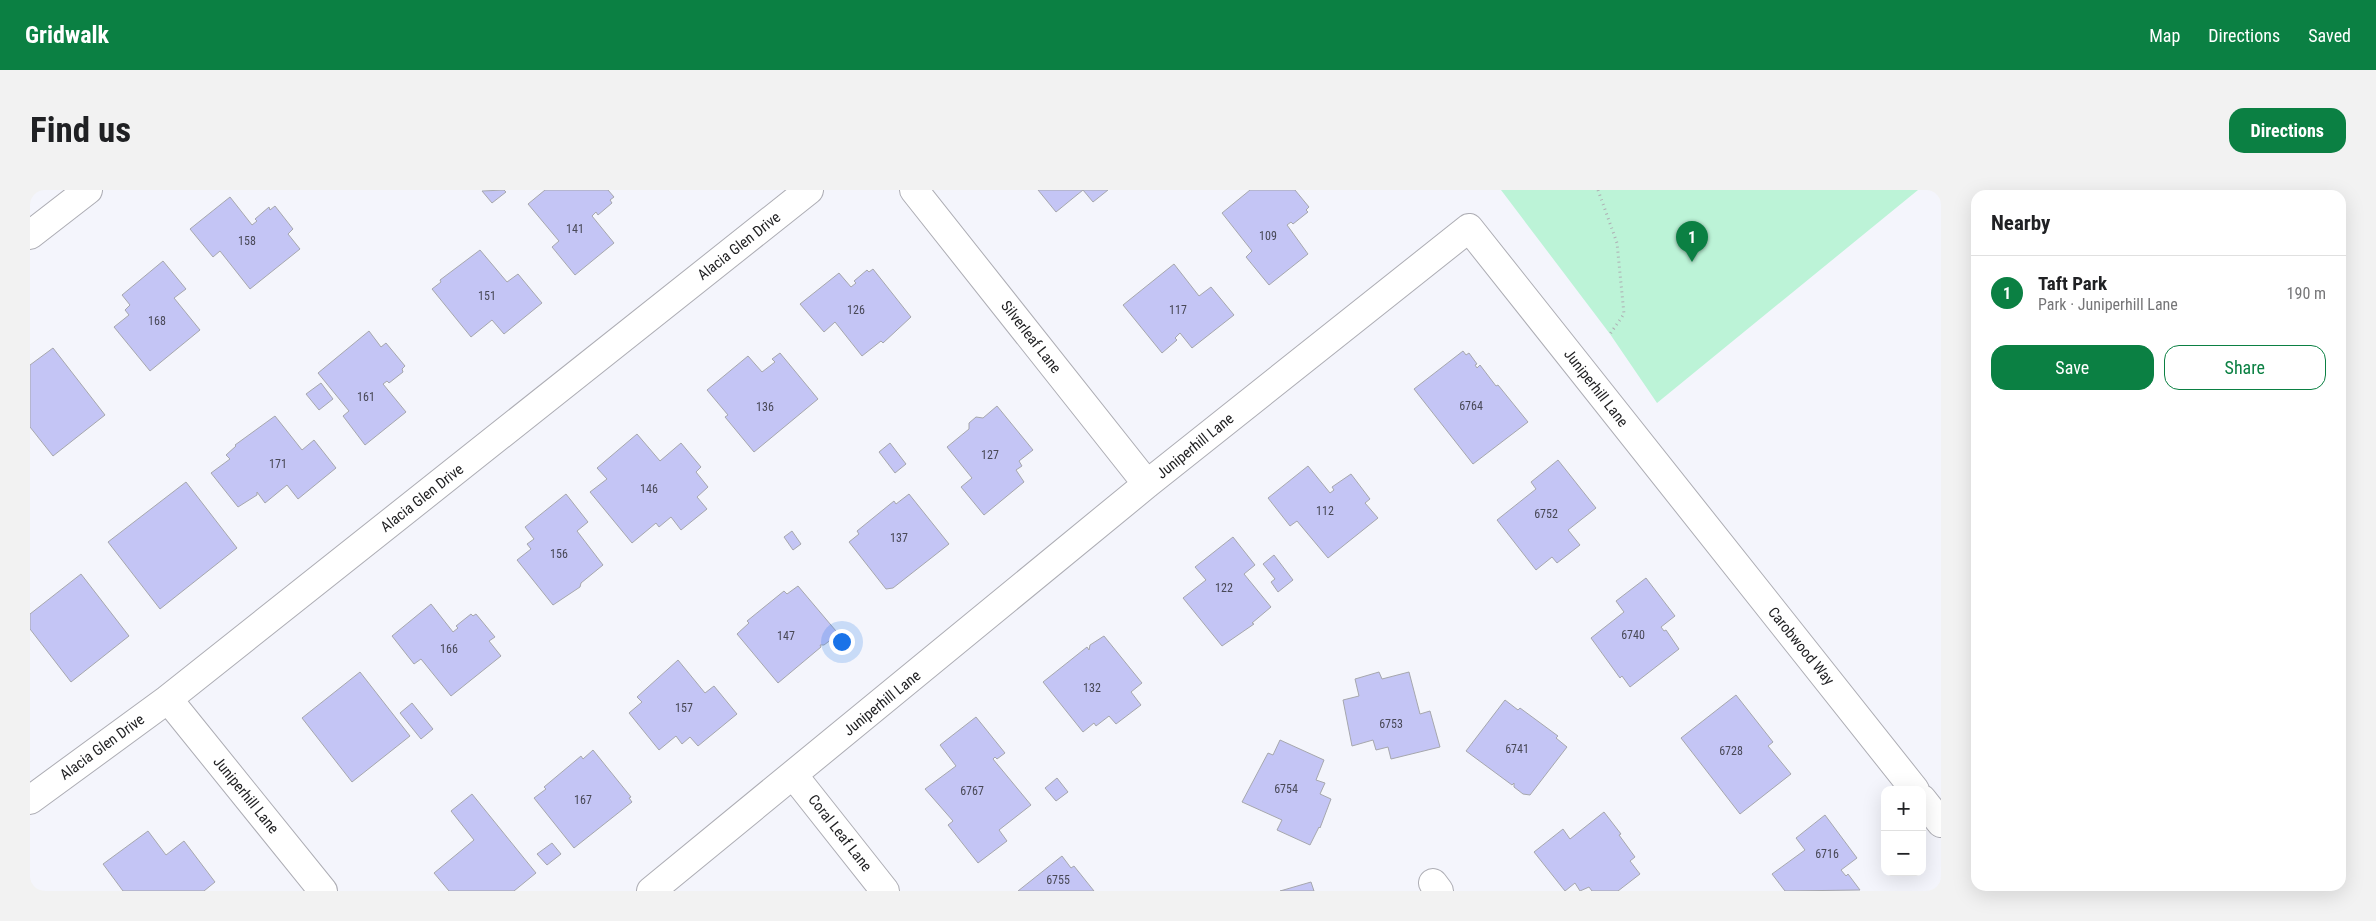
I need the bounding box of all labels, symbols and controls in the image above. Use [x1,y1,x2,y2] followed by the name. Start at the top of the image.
[25,21,109,49] text: Gridwalk
[2149,25,2180,46] text: Map
[2208,25,2280,46] text: Directions
[2308,25,2351,46] text: Saved
[2229,108,2346,153] button: Directions
[30,110,131,151] text: Find us
[694,208,784,284] street label: Alacia Glen Drive
[1991,211,2050,235] text: Nearby
[1676,221,1708,262] pin: 1
[566,222,584,236] house number: 141
[1259,229,1277,243] house number: 109
[238,234,256,248] house number: 158
[2038,272,2107,295] text: Taft Park
[2003,284,2011,303] text: 1
[2287,284,2326,303] text: 190 m
[478,289,496,303] house number: 151
[2038,295,2178,314] text: Park · Juniperhill Lane
[997,297,1065,377] street label: Silverleaf Lane
[847,303,865,317] house number: 126
[1169,303,1187,317] house number: 117
[148,314,166,328] house number: 168
[1560,345,1632,431] street label: Juniperhill Lane
[1991,345,2154,390] button: Save
[2164,345,2326,390] button: Share
[357,390,375,404] house number: 161
[1459,399,1483,413] house number: 6764
[756,400,774,414] house number: 136
[1153,409,1237,483] street label: Juniperhill Lane
[981,448,999,462] house number: 127
[269,457,287,471] house number: 171
[377,460,467,536] street label: Alacia Glen Drive
[640,482,658,496] house number: 146
[1316,504,1334,518] house number: 112
[1534,507,1558,521] house number: 6752
[890,531,908,545] house number: 137
[550,547,568,561] house number: 156
[1215,581,1233,595] house number: 122
[1764,603,1838,689] street label: Carobwood Way
[1621,628,1645,642] house number: 6740
[777,629,795,643] house number: 147
[829,629,855,655] your location
[440,642,458,656] house number: 166
[840,666,924,740] street label: Juniperhill Lane
[1083,681,1101,695] house number: 132
[675,701,693,715] house number: 157
[56,710,148,784] street label: Alacia Glen Drive
[1379,717,1403,731] house number: 6753
[1505,742,1529,756] house number: 6741
[1719,744,1743,758] house number: 6728
[209,753,283,837] street label: Juniperhill Lane
[1274,782,1298,796] house number: 6754
[960,784,984,798] house number: 6767
[1881,786,1926,876] map controls
[1881,786,1926,831] button: +
[804,791,876,875] street label: Coral Leaf Lane
[574,793,592,807] house number: 167
[1881,831,1926,876] button: −
[1815,847,1839,861] house number: 6716
[1046,873,1070,887] house number: 6755

